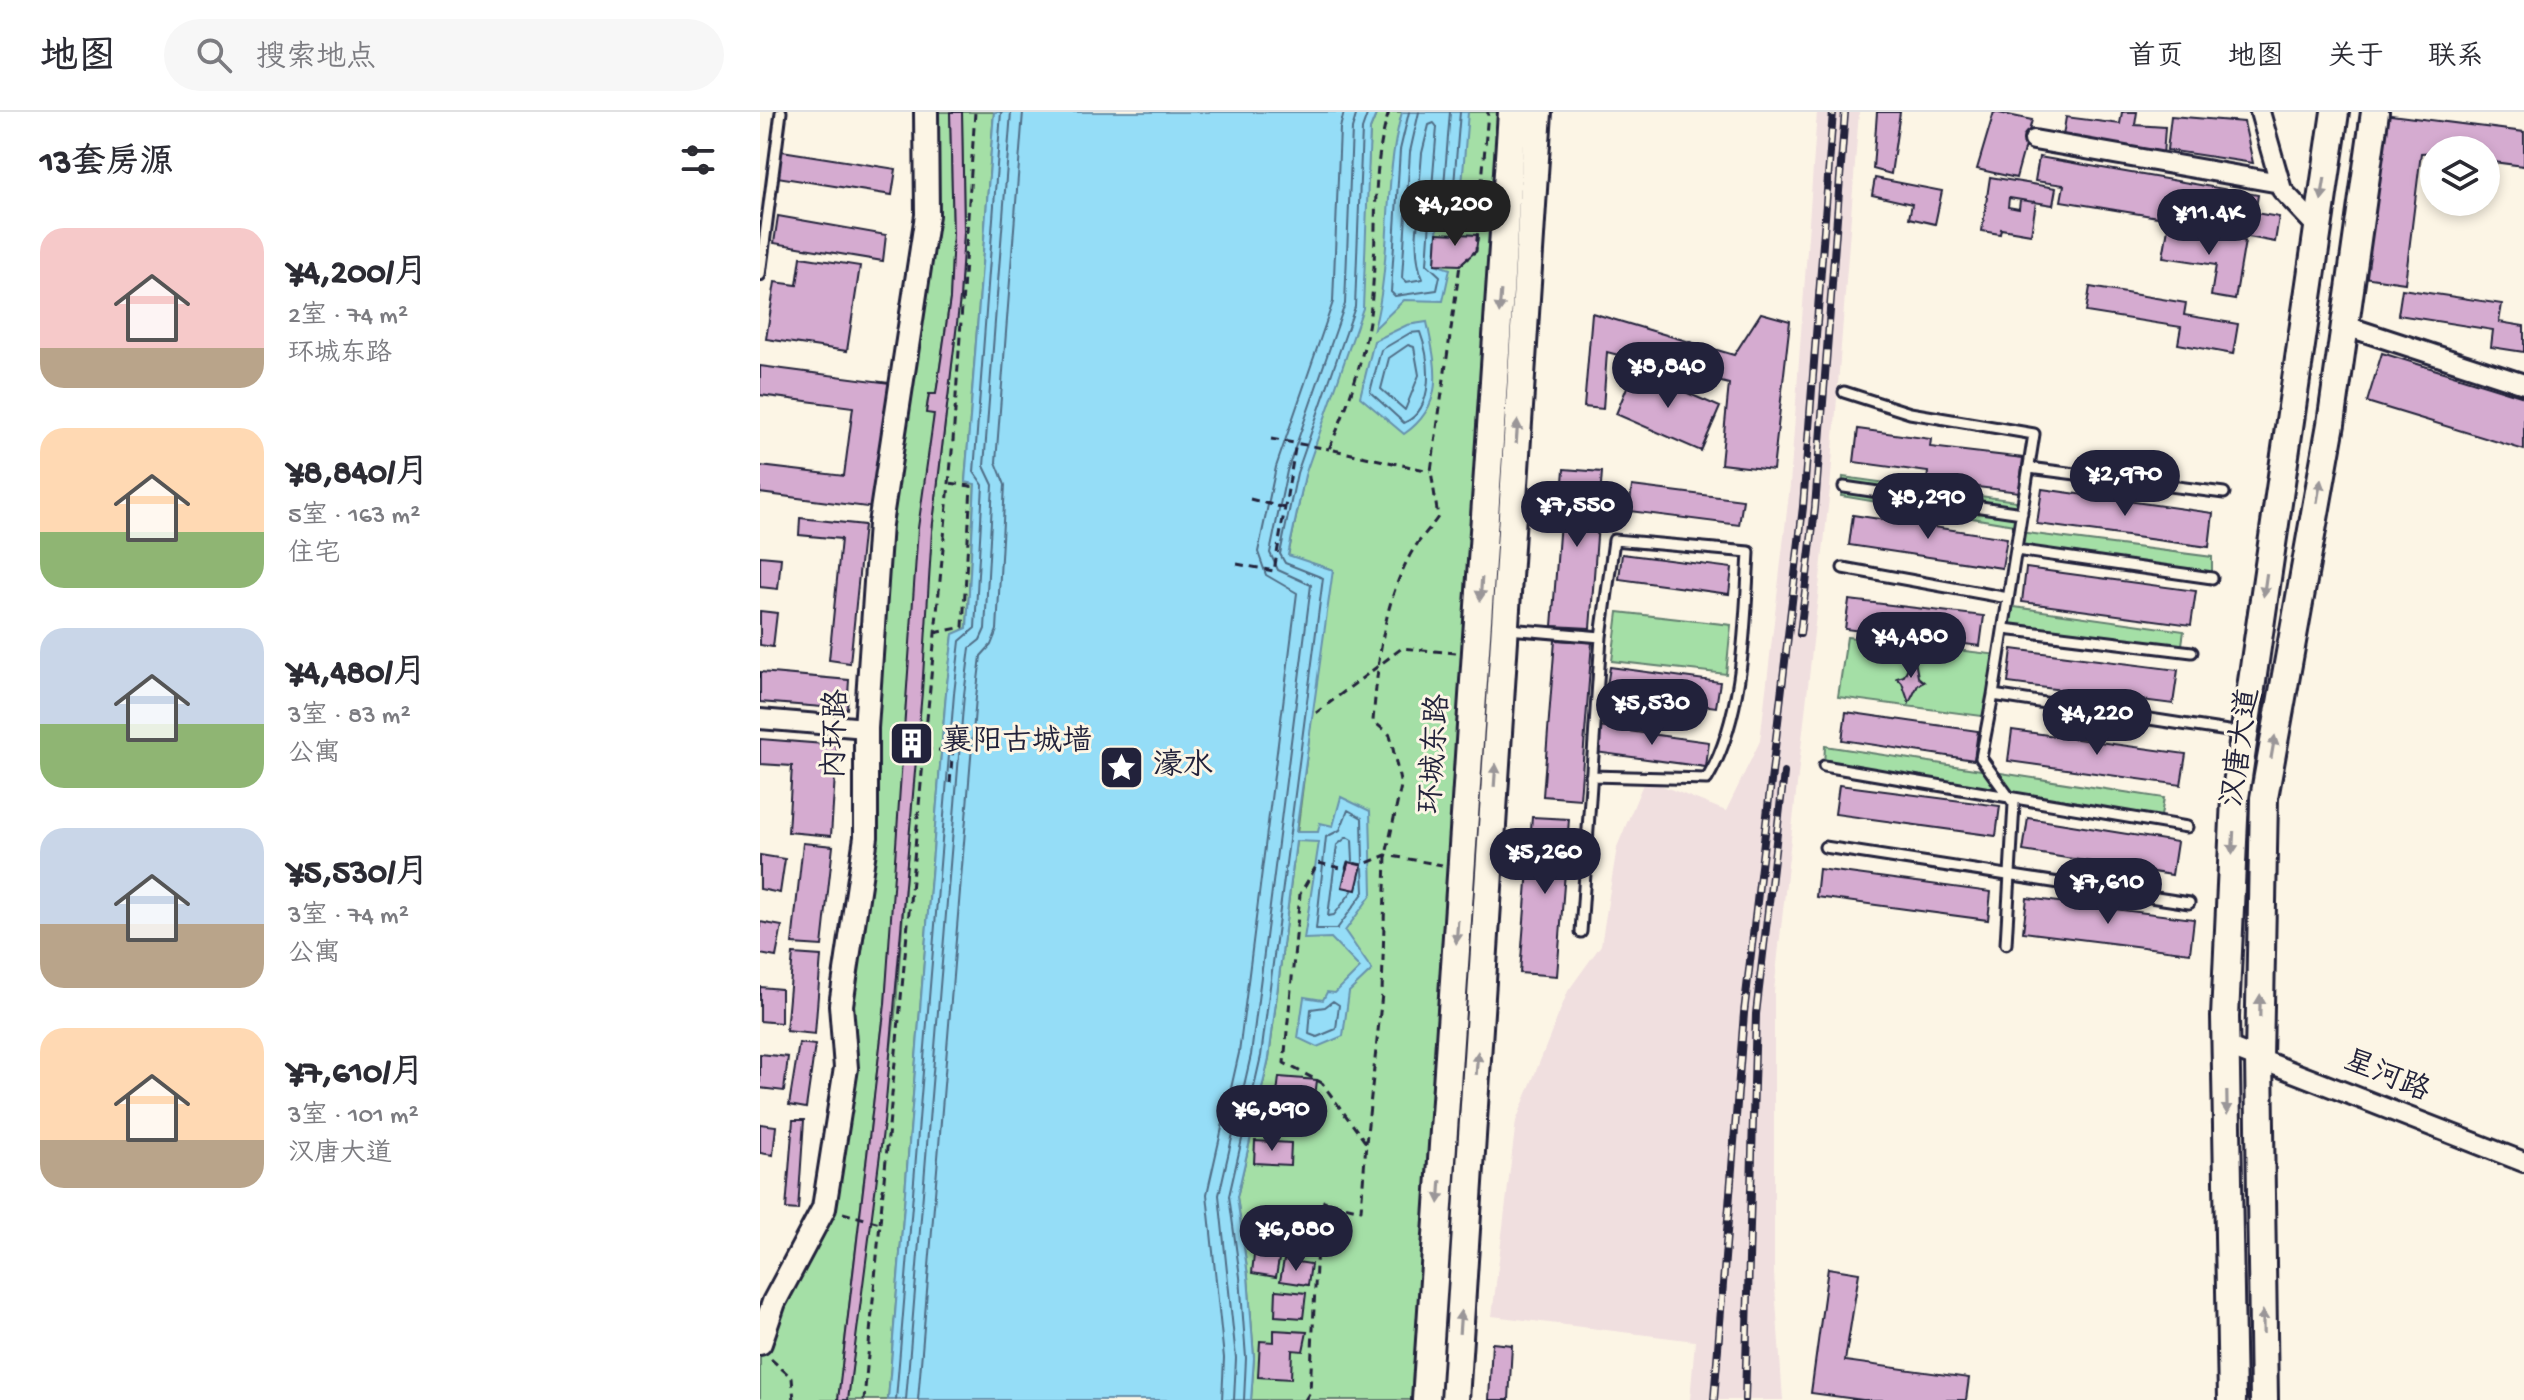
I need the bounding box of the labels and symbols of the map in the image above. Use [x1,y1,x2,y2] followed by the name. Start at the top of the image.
[2316,177,2328,202] one-way arrow
[1390,180,1520,248] pin: ¥4,200
[2144,189,2274,257] pin: ¥11.4K
[1493,290,1506,315] one-way arrow
[1603,342,1733,410] pin: ¥8,840
[1511,419,1524,444] one-way arrow
[2060,450,2190,518] pin: ¥2,970
[1863,473,1993,541] pin: ¥8,290
[2313,478,2325,503] one-way arrow
[1512,481,1642,549] pin: ¥7,550
[2259,573,2272,598] one-way arrow
[1474,577,1487,602] one-way arrow
[1846,612,1976,680] pin: ¥4,480
[1587,679,1717,747] pin: ¥5,530
[2215,686,2269,810] street label: 汉唐大道
[817,688,857,780] street label: 内环路
[2032,689,2162,757] pin: ¥4,220
[1413,693,1459,815] street label: 环城东路
[887,719,935,767] building icon: 襄阳古城墙
[942,724,1092,761] place label: 襄阳古城墙
[2267,734,2280,759] one-way arrow
[1098,743,1146,791] place icon: 濠水
[1153,748,1213,785] place label: 濠水
[1489,762,1502,787] one-way arrow
[1480,828,1610,896] pin: ¥5,260
[2227,831,2240,856] one-way arrow
[2043,858,2173,926] pin: ¥7,610
[1450,920,1463,945] one-way arrow
[2254,993,2266,1018] one-way arrow
[2338,1043,2435,1111] street label: 星河路
[1470,1050,1483,1075] one-way arrow
[1207,1085,1337,1153] pin: ¥6,890
[2221,1091,2233,1116] one-way arrow
[1433,1180,1446,1205] one-way arrow
[1231,1205,1361,1273] pin: ¥6,880
[1454,1309,1467,1334] one-way arrow
[2256,1309,2269,1334] one-way arrow

